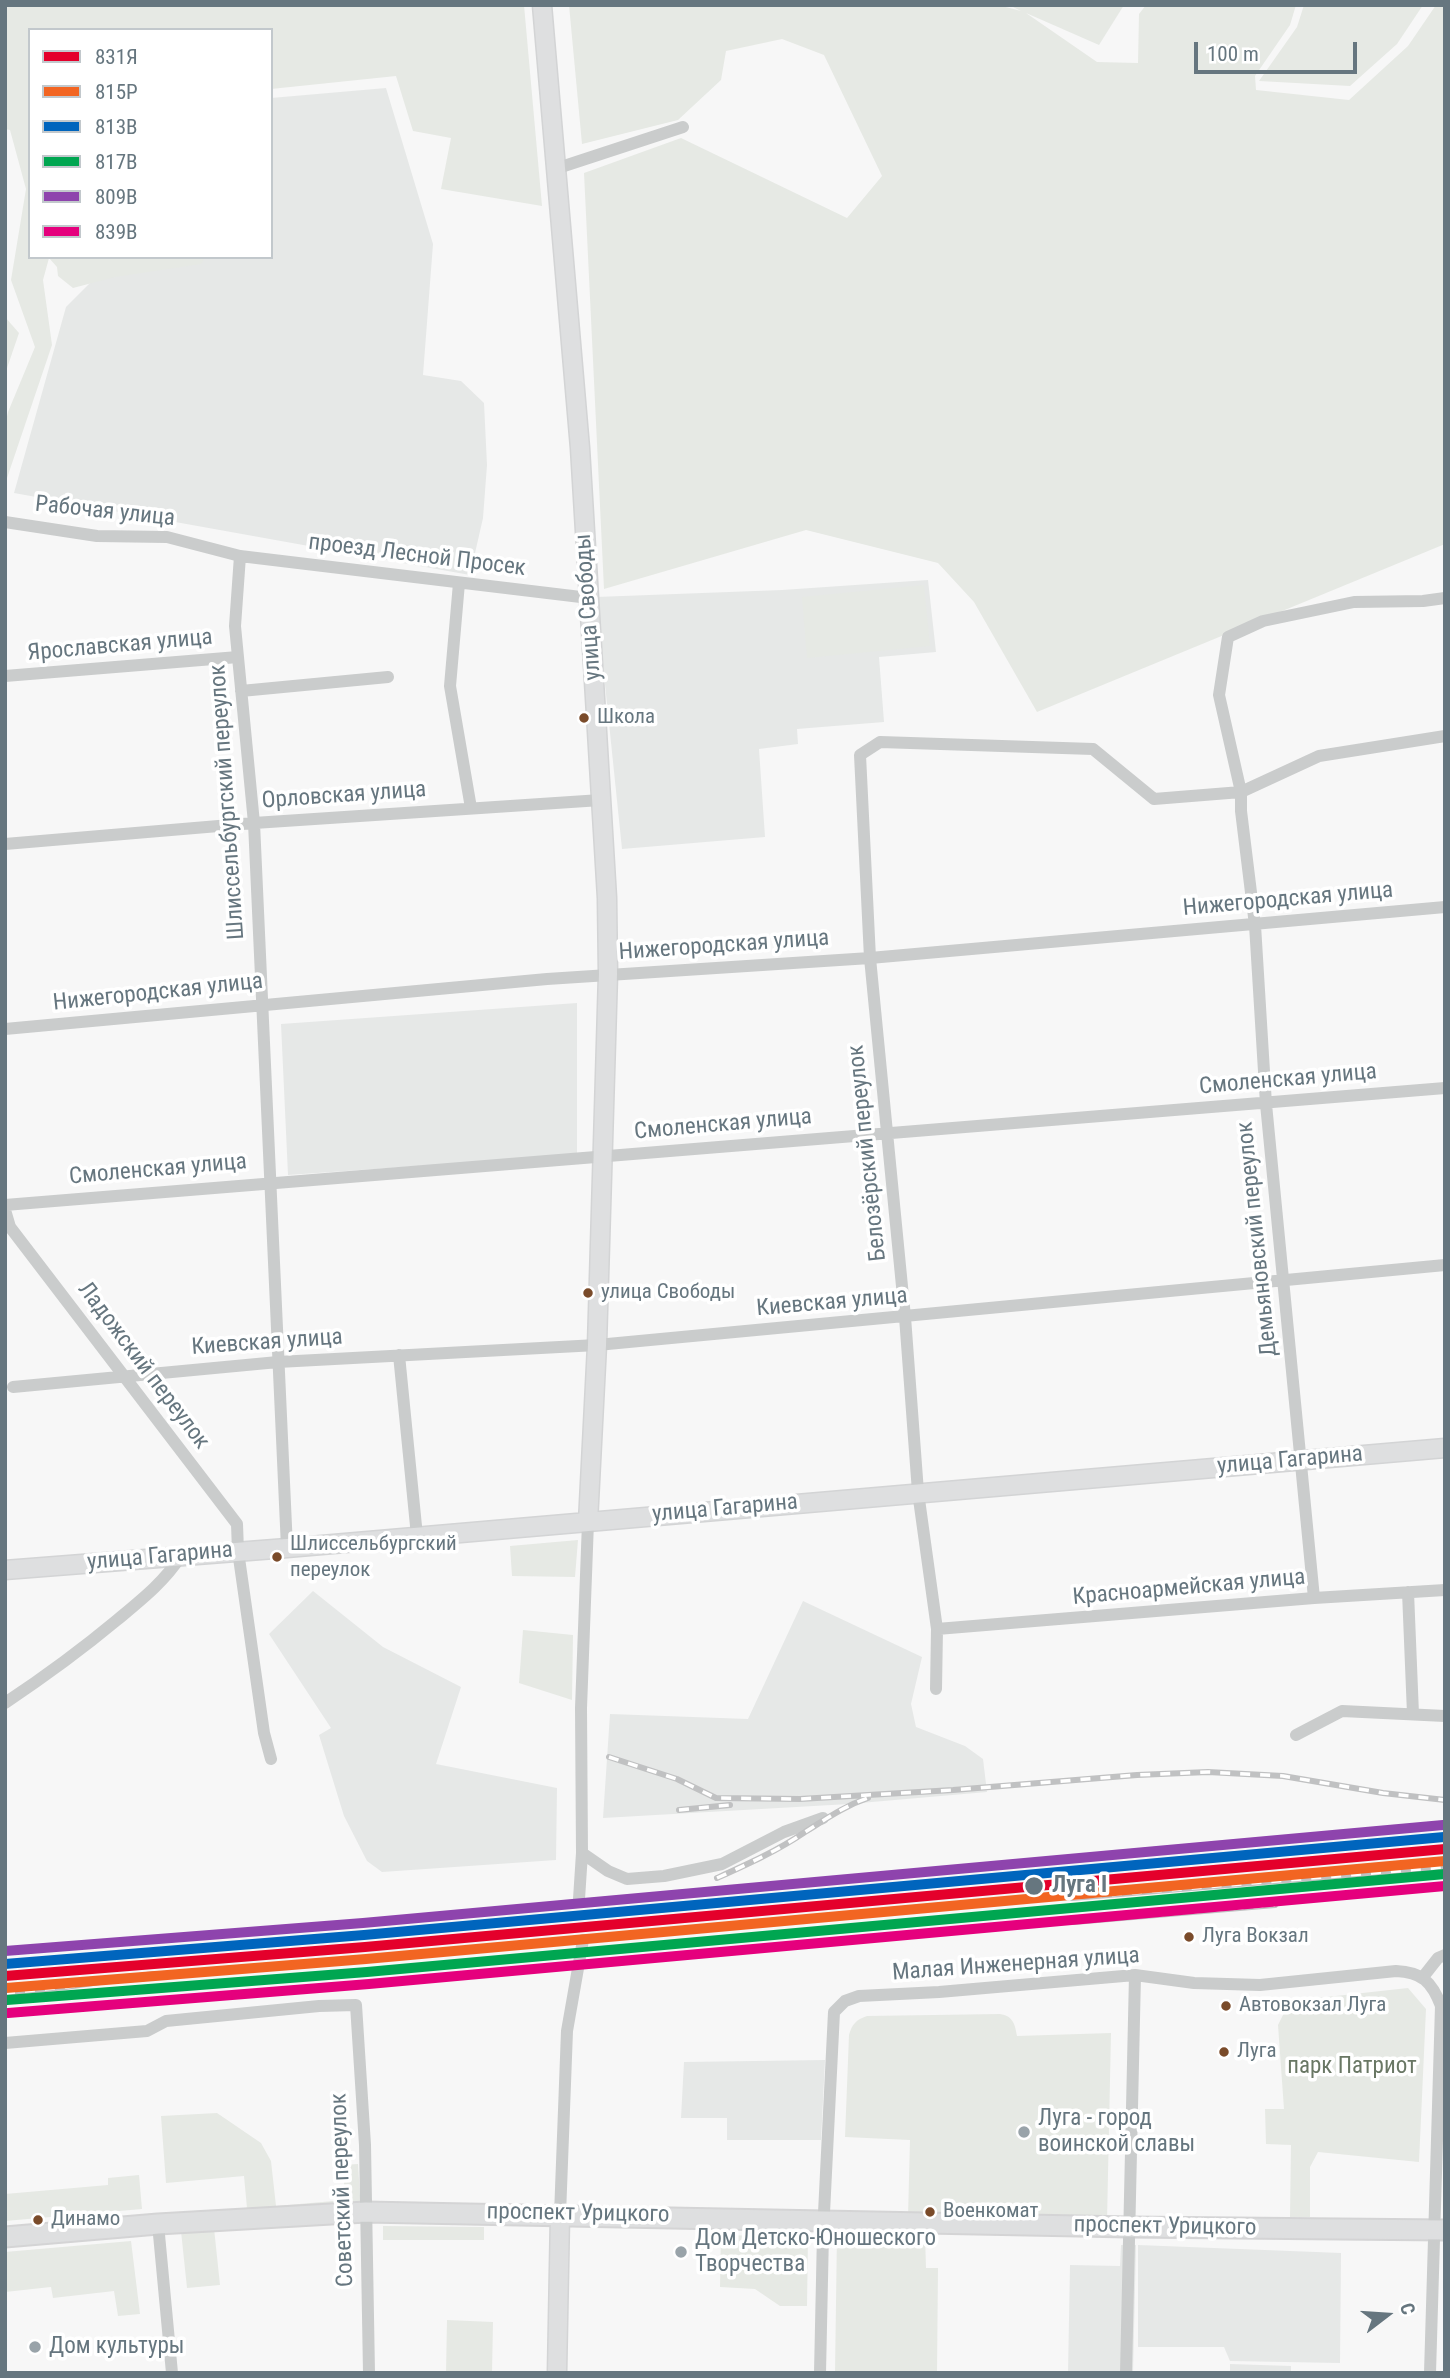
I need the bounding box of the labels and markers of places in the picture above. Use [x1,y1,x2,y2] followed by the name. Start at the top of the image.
[597,705,655,731] place label: Школа
[577,711,591,725] marker: Школа
[601,1280,735,1306] place label: улица Свободы
[581,1286,595,1300] marker: улица Свободы
[290,1532,457,1582] place label: Шлиссельбургский переулок
[270,1550,284,1564] marker: Шлиссельбургский переулок
[1052,1872,1107,1900] place label: Луга I
[1023,1875,1045,1897] marker: Луга I
[1202,1924,1309,1950] place label: Луга Вокзал
[1182,1930,1196,1944] marker: Луга Вокзал
[1239,1993,1386,2019] place label: Автовокзал Луга
[1219,1999,1233,2013] marker: Автовокзал Луга
[1237,2039,1277,2065] place label: Луга
[1217,2045,1231,2059] marker: Луга
[1038,2105,1195,2159] place label: Луга - город воинской славы
[1016,2124,1032,2140] marker: Луга - город воинской славы
[943,2199,1038,2225] place label: Военкомат
[923,2205,937,2219] marker: Военкомат
[51,2207,120,2233] place label: Динамо
[31,2213,45,2227] marker: Динамо
[695,2225,936,2279] place label: Дом Детско-Юношеского Творчества
[673,2244,689,2260] marker: Дом Детско-Юношеского Творчества
[49,2333,184,2361] place label: Дом культуры
[27,2339,43,2355] marker: Дом культуры

